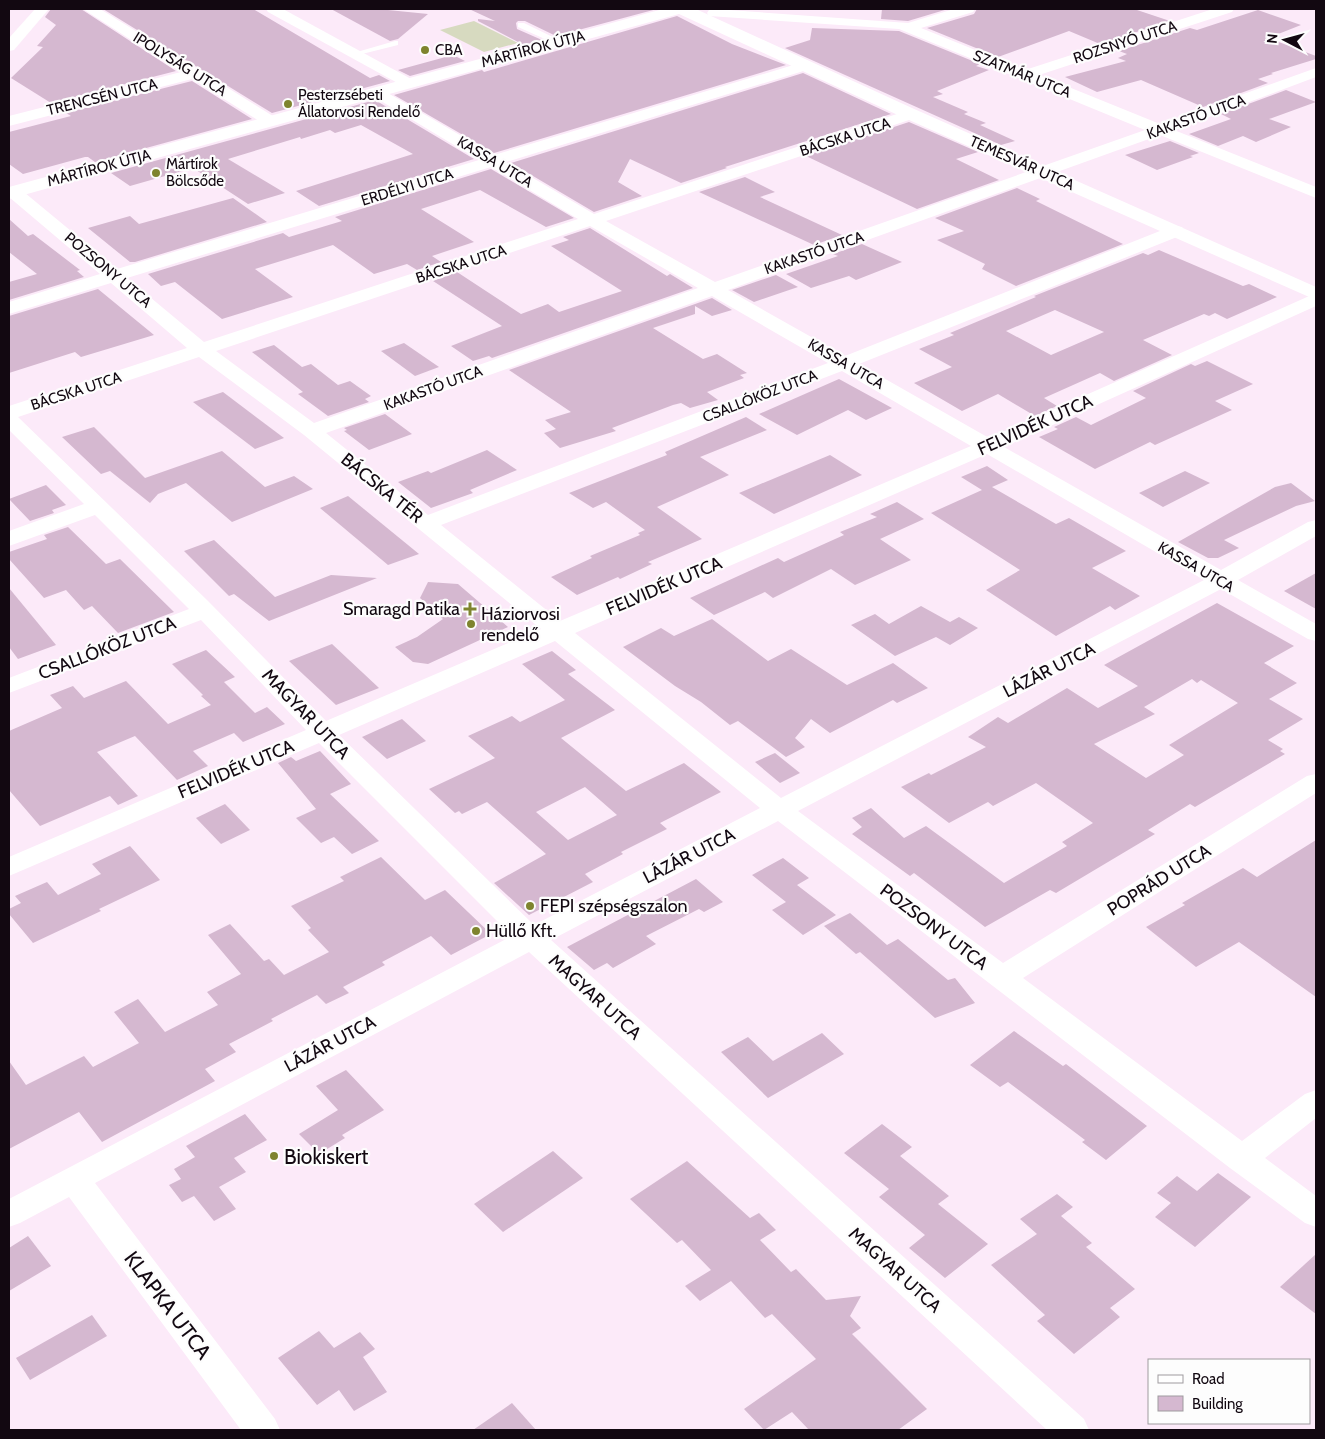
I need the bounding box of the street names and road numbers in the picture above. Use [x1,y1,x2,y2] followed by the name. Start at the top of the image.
[1071,16,1180,67] street label: ROZSNYÓ UTCA
[479,25,587,71] street label: MÁRTÍROK ÚTJA
[130,27,231,100] street label: IPOLYSÁG UTCA
[970,45,1075,102] street label: SZATMÁR UTCA
[45,73,160,119] street label: TRENCSÉN UTCA
[1144,90,1249,143] street label: KAKASTÓ UTCA
[797,113,893,160] street label: BÁCSKA UTCA
[967,131,1078,194] street label: TEMESVÁR UTCA
[454,132,537,192] street label: KASSA UTCA
[45,144,153,190] street label: MÁRTÍROK ÚTJA
[359,163,456,210] street label: ERDÉLYI UTCA
[762,226,867,278] street label: KAKASTÓ UTCA
[61,228,156,312] street label: POZSONY UTCA
[413,240,509,287] street label: BÁCSKA UTCA
[805,335,888,393] street label: KASSA UTCA
[381,361,486,414] street label: KAKASTÓ UTCA
[700,365,821,426] street label: CSALLÓKÖZ UTCA
[28,367,124,414] street label: BÁCSKA UTCA
[974,390,1096,460] street label: FELVIDÉK UTCA
[337,448,427,528] street label: BÁCSKA TÉR
[1155,538,1238,596] street label: KASSA UTCA
[603,552,725,620] street label: FELVIDÉK UTCA
[35,612,179,684] street label: CSALLÓKÖZ UTCA
[999,637,1099,703] street label: LÁZÁR UTCA
[257,664,355,764] street label: MAGYAR UTCA
[175,735,297,803] street label: FELVIDÉK UTCA
[639,823,739,889] street label: LÁZÁR UTCA
[1103,839,1215,921] street label: POPRÁD UTCA
[876,879,992,975] street label: POZSONY UTCA
[544,950,646,1044] street label: MAGYAR UTCA
[281,1011,379,1077] street label: LÁZÁR UTCA
[844,1223,946,1317] street label: MAGYAR UTCA
[119,1246,217,1364] street label: KLAPKA UTCA

